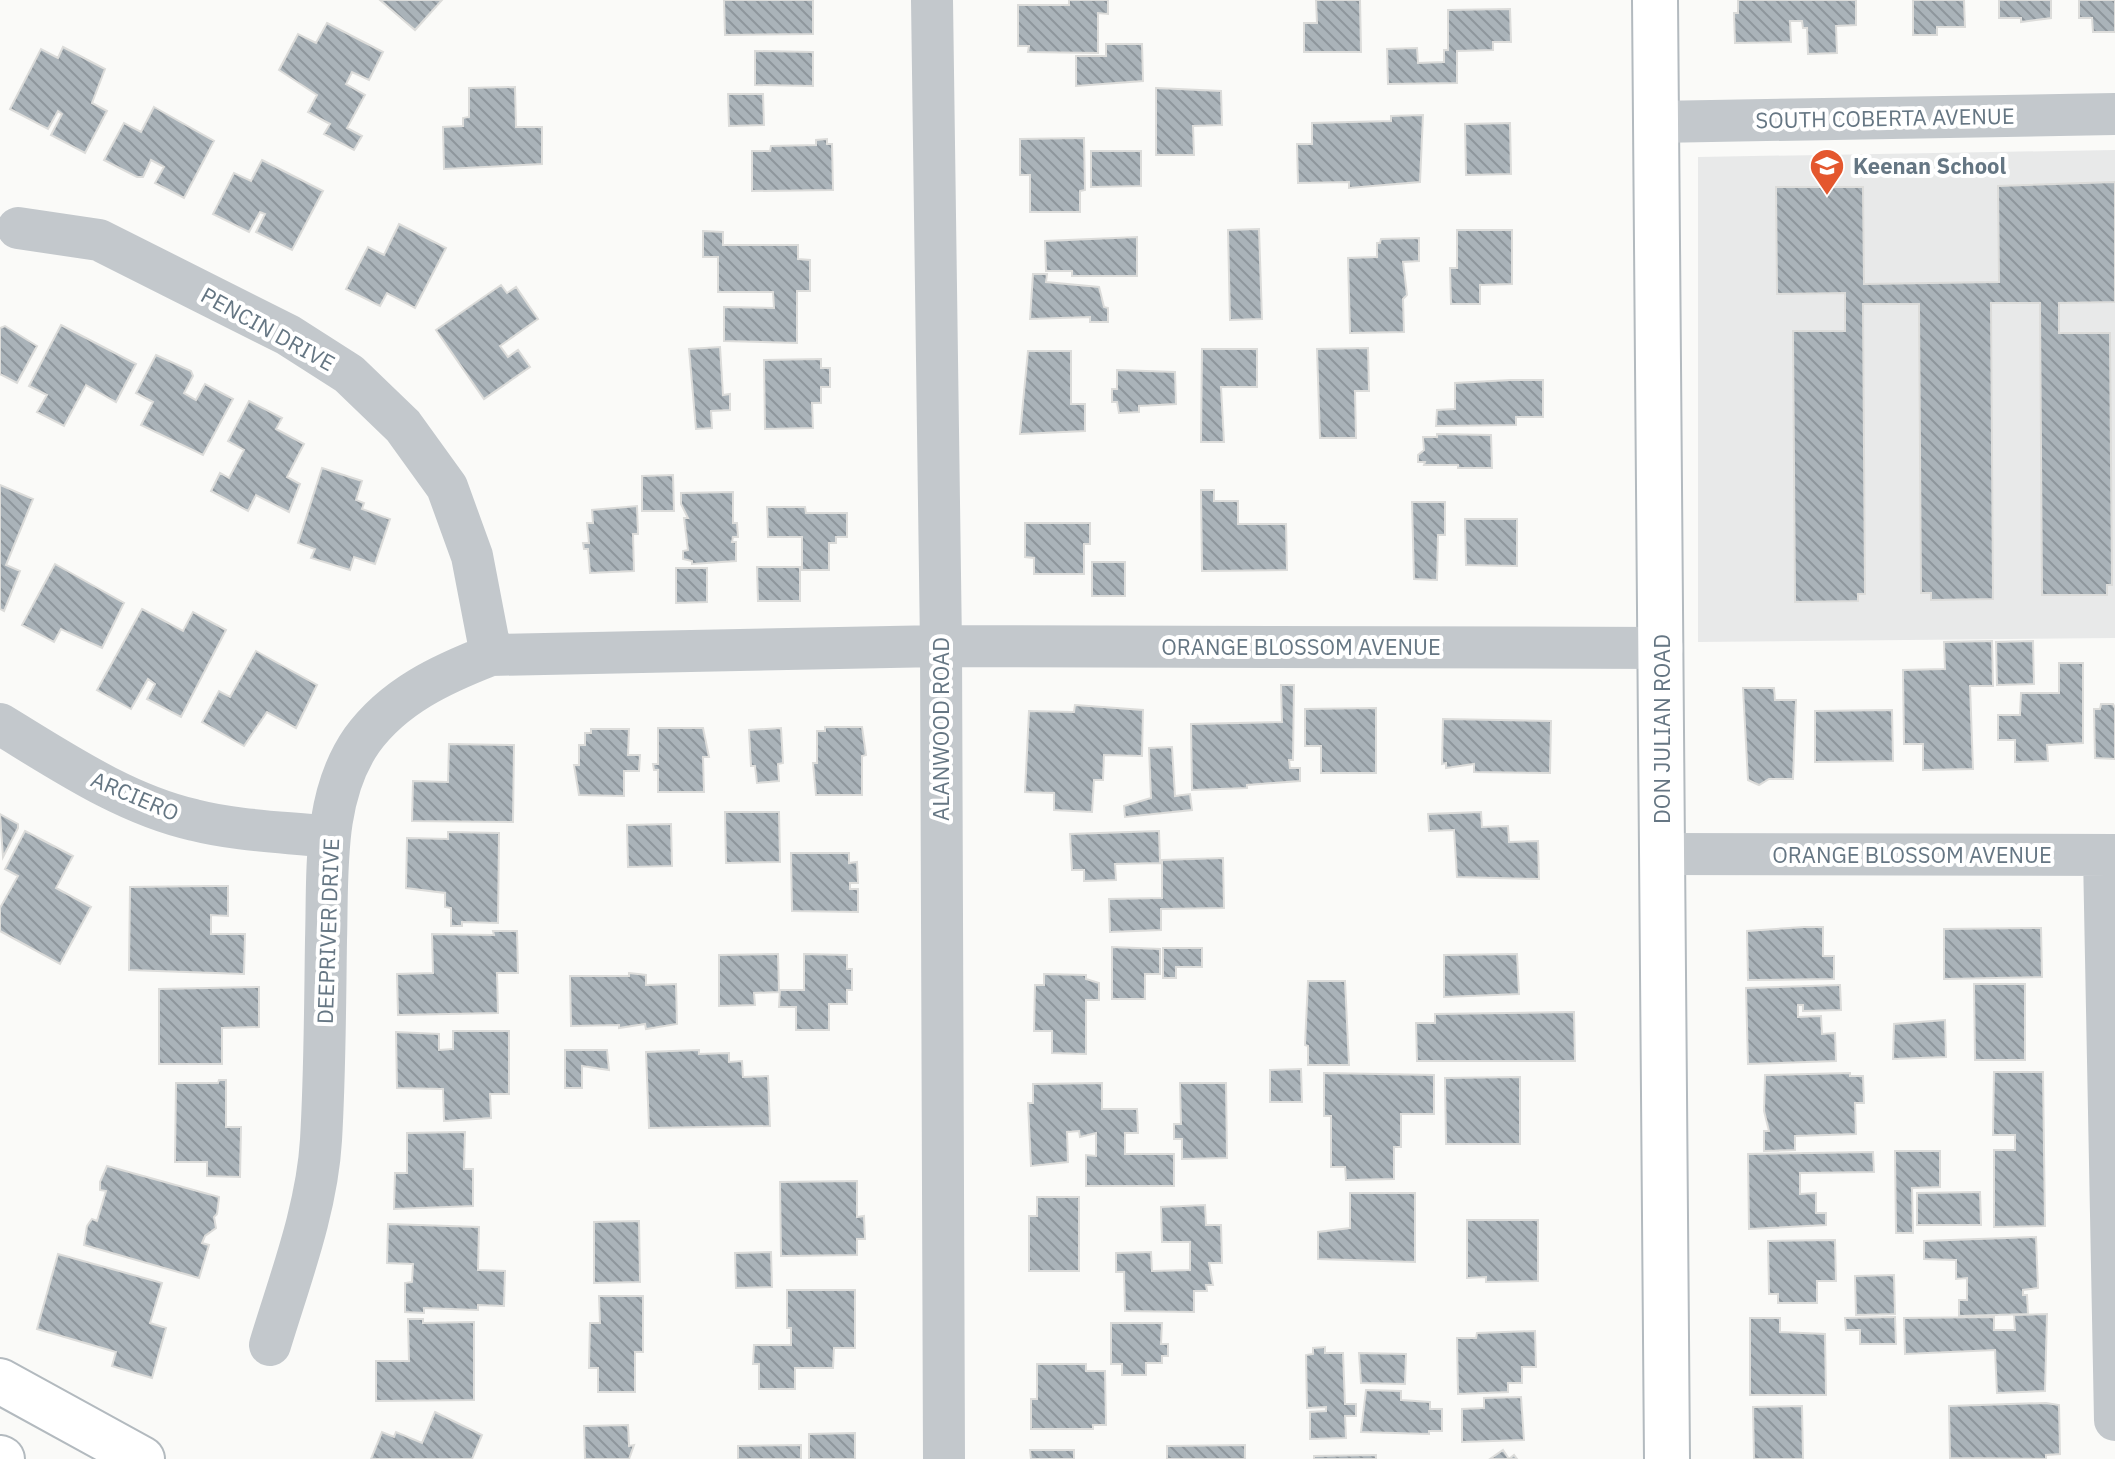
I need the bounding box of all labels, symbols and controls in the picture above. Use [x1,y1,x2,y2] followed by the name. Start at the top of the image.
[1755,101,2015,134] street label: SOUTH COBERTA AVENUE
[1808,147,1846,197] school or university icon: Keenan School
[1853,151,2006,180] place label: Keenan School
[196,280,340,377] street label: PENCIN DRIVE
[1161,632,1441,661] street label: ORANGE BLOSSOM AVENUE
[1647,634,1676,824] street label: DON JULIAN ROAD
[926,637,955,821] street label: ALANWOOD ROAD
[87,764,184,827] street label: ARCIERO
[310,838,345,1024] street label: DEEPRIVER DRIVE
[1772,840,2052,869] street label: ORANGE BLOSSOM AVENUE

